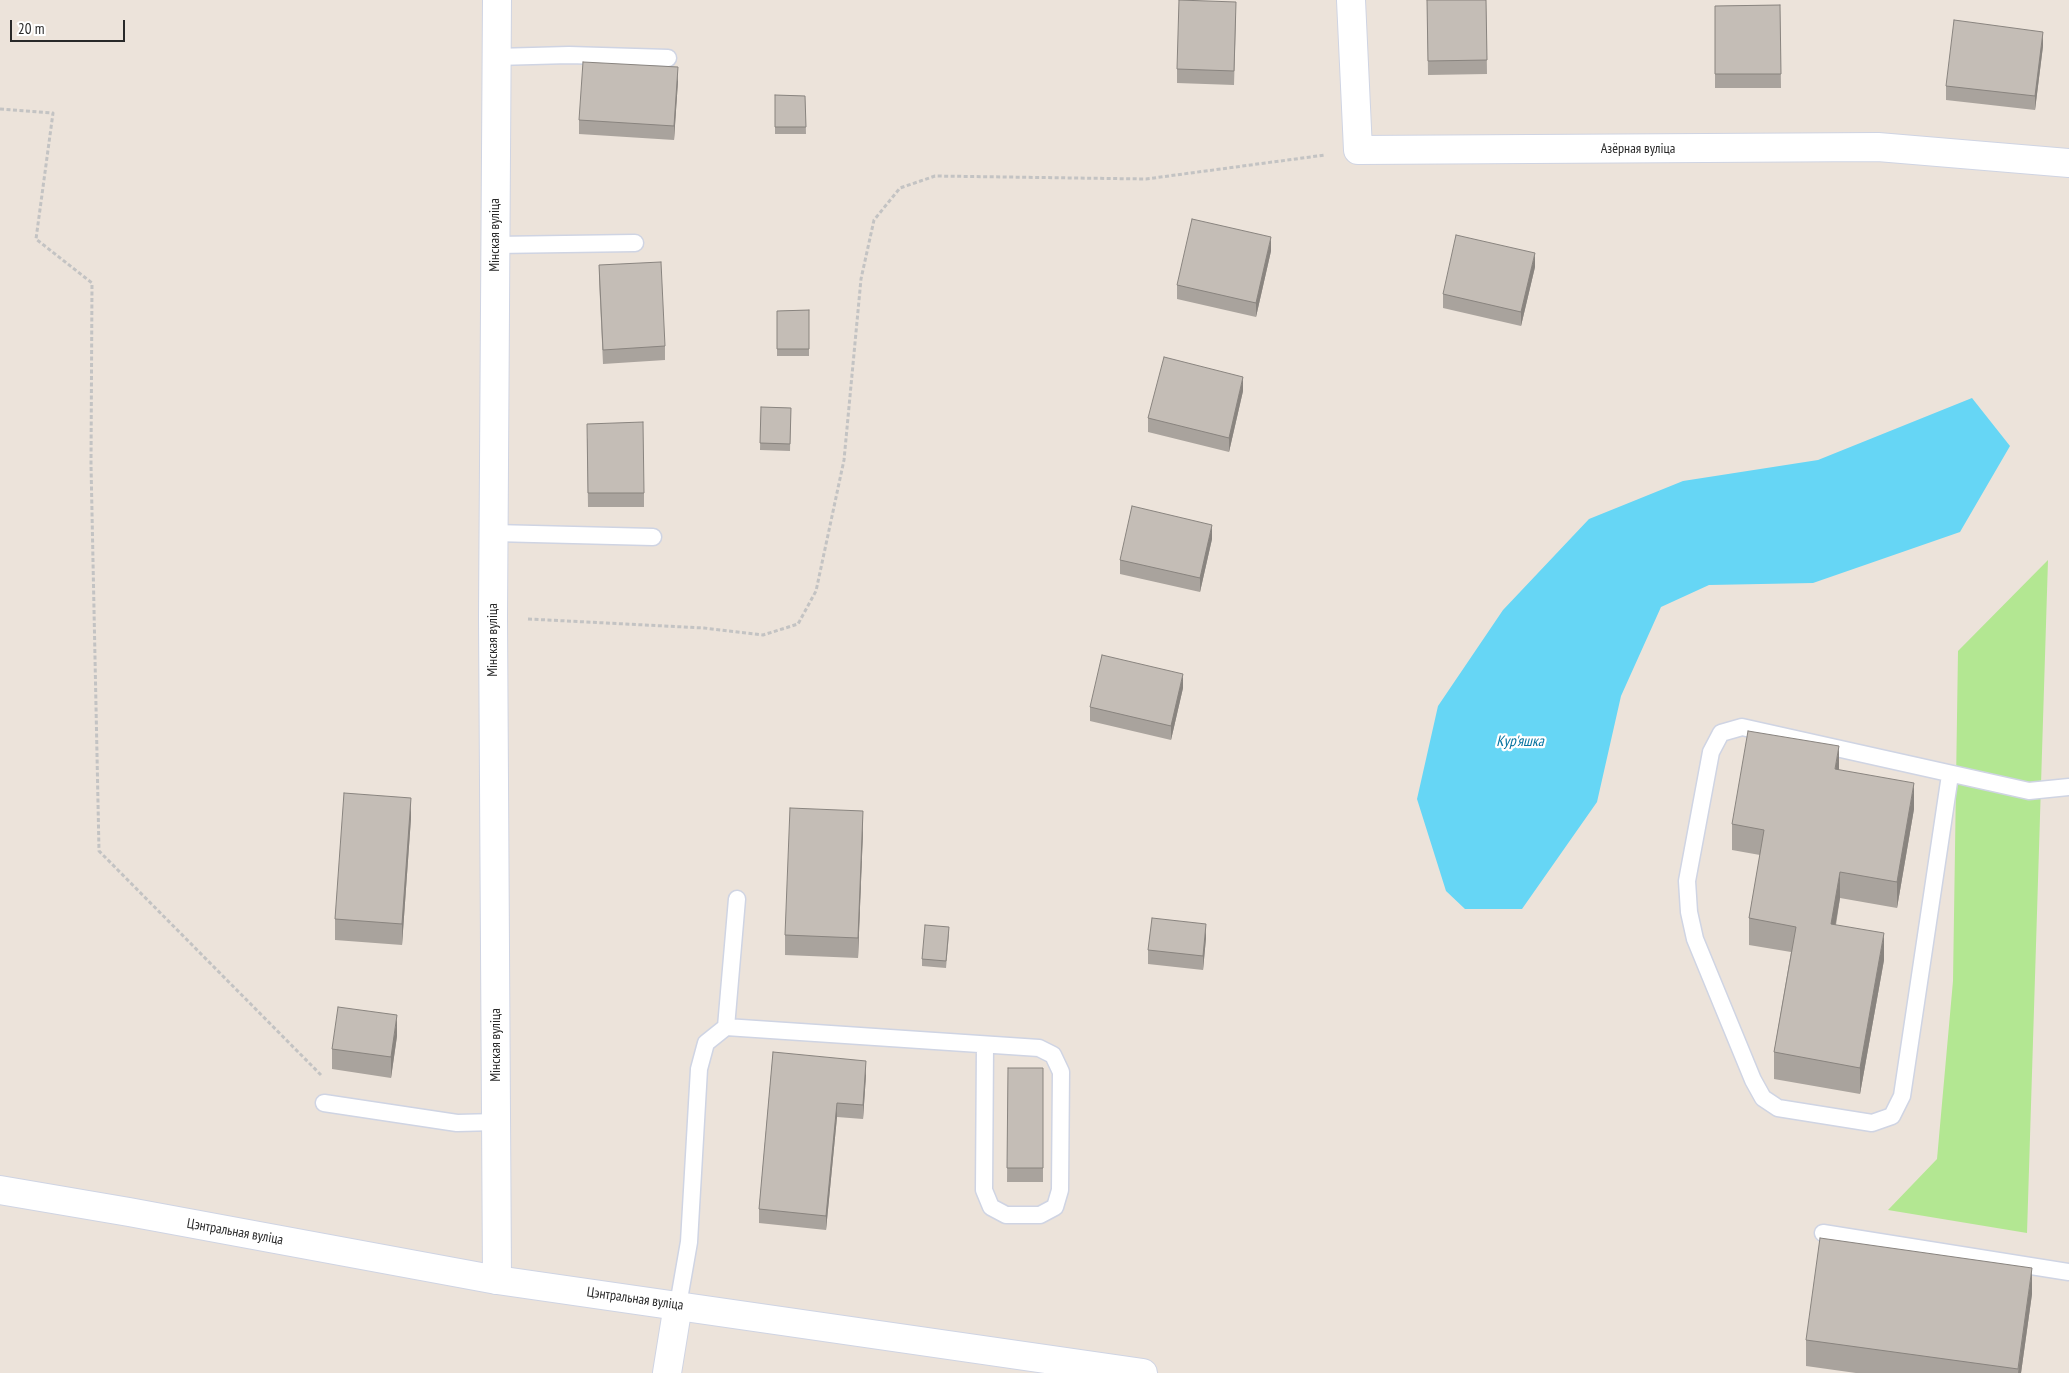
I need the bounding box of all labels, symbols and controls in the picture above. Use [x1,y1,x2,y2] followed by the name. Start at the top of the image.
[12,10,128,42] scale bar
[18,19,44,38] text: 20 m
[1601,141,1675,157] street label: Азёрная вуліца
[487,198,503,272] street label: Мінская вуліца
[485,603,501,677] street label: Мінская вуліца
[1496,733,1544,751] water label: Кур'яшка
[488,1008,504,1082] street label: Мінская вуліца
[186,1215,284,1249] street label: Цэнтральная вуліца
[586,1284,684,1314] street label: Цэнтральная вуліца

